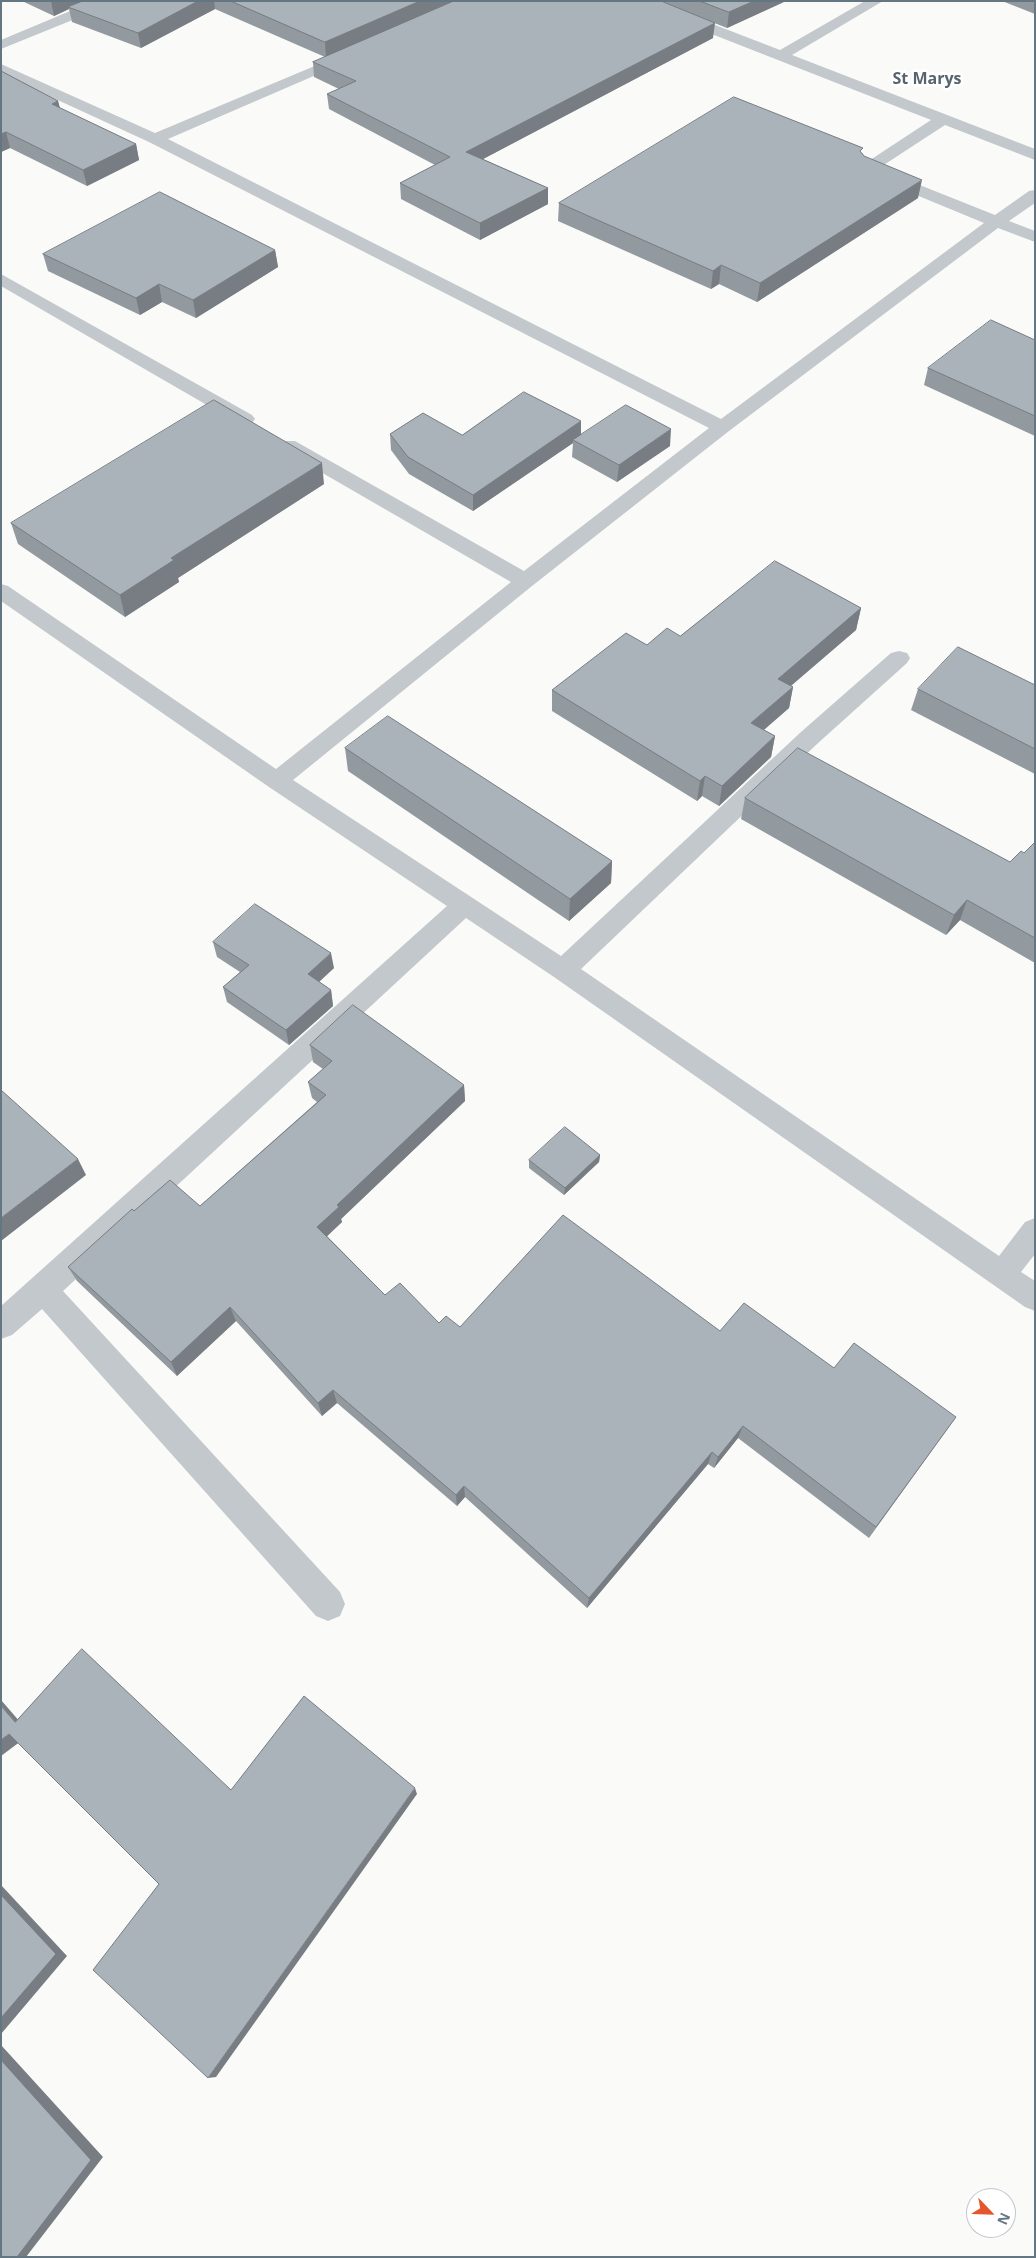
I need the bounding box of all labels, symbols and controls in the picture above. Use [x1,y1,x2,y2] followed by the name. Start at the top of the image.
[893,69,961,89] district label: St Marys
[966,2188,1016,2238] north arrow
[993,2210,1015,2228] text: N

